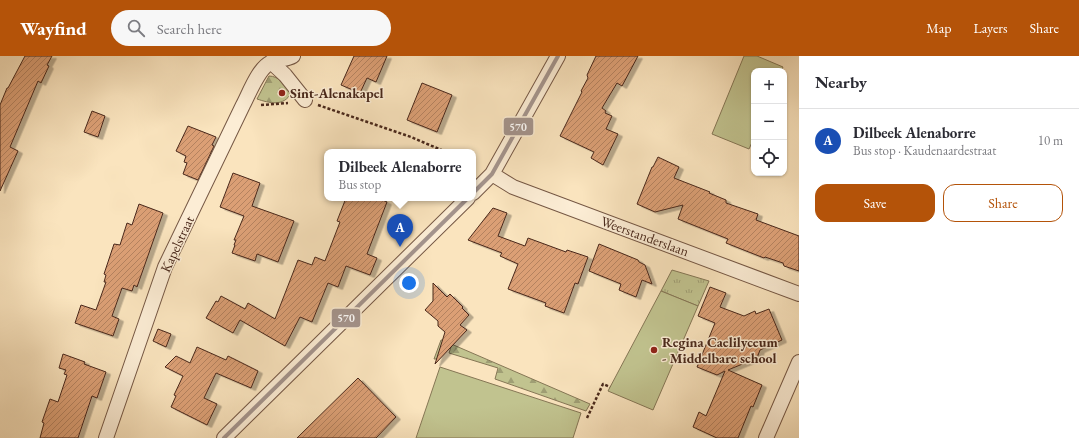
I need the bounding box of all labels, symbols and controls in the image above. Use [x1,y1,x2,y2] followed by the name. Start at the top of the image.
[111,10,391,46] search box
[20,16,87,41] text: Wayfind
[125,17,147,39] icon: search
[157,19,222,38] text: Search here
[926,19,951,37] text: Map
[973,19,1008,37] text: Layers
[1030,19,1059,37] text: Share
[751,68,787,176] map controls
[751,68,787,104] button: +
[815,71,867,93] text: Nearby
[290,84,383,102] place label: Sint-Alenakapel
[277,88,287,98] marker: Sint-Alenakapel
[751,104,787,140] button: −
[503,117,534,136] line badge: 570
[509,120,527,134] text: 570
[853,123,976,142] text: Dilbeek Alenaborre
[823,132,833,149] text: A
[1038,132,1063,149] text: 10 m
[751,140,787,176] button: locate
[853,142,996,159] text: Bus stop · Kaudenaardestraat
[324,149,476,201] popup
[339,157,461,176] text: Dilbeek Alenaborre
[339,176,381,193] text: Bus stop
[815,184,935,222] button: Save
[943,184,1063,222] button: Share
[156,212,198,275] street label: Kapelstraat
[598,212,692,260] street label: Weerstanderslaan
[387,214,413,247] pin: A
[399,273,419,293] your location
[331,308,361,328] line badge: 570
[337,311,355,325] text: 570
[662,333,778,367] place label: Regina Caelilyceum - Middelbare school
[649,345,659,355] marker: Regina Caelilyceum - Middelbare school

